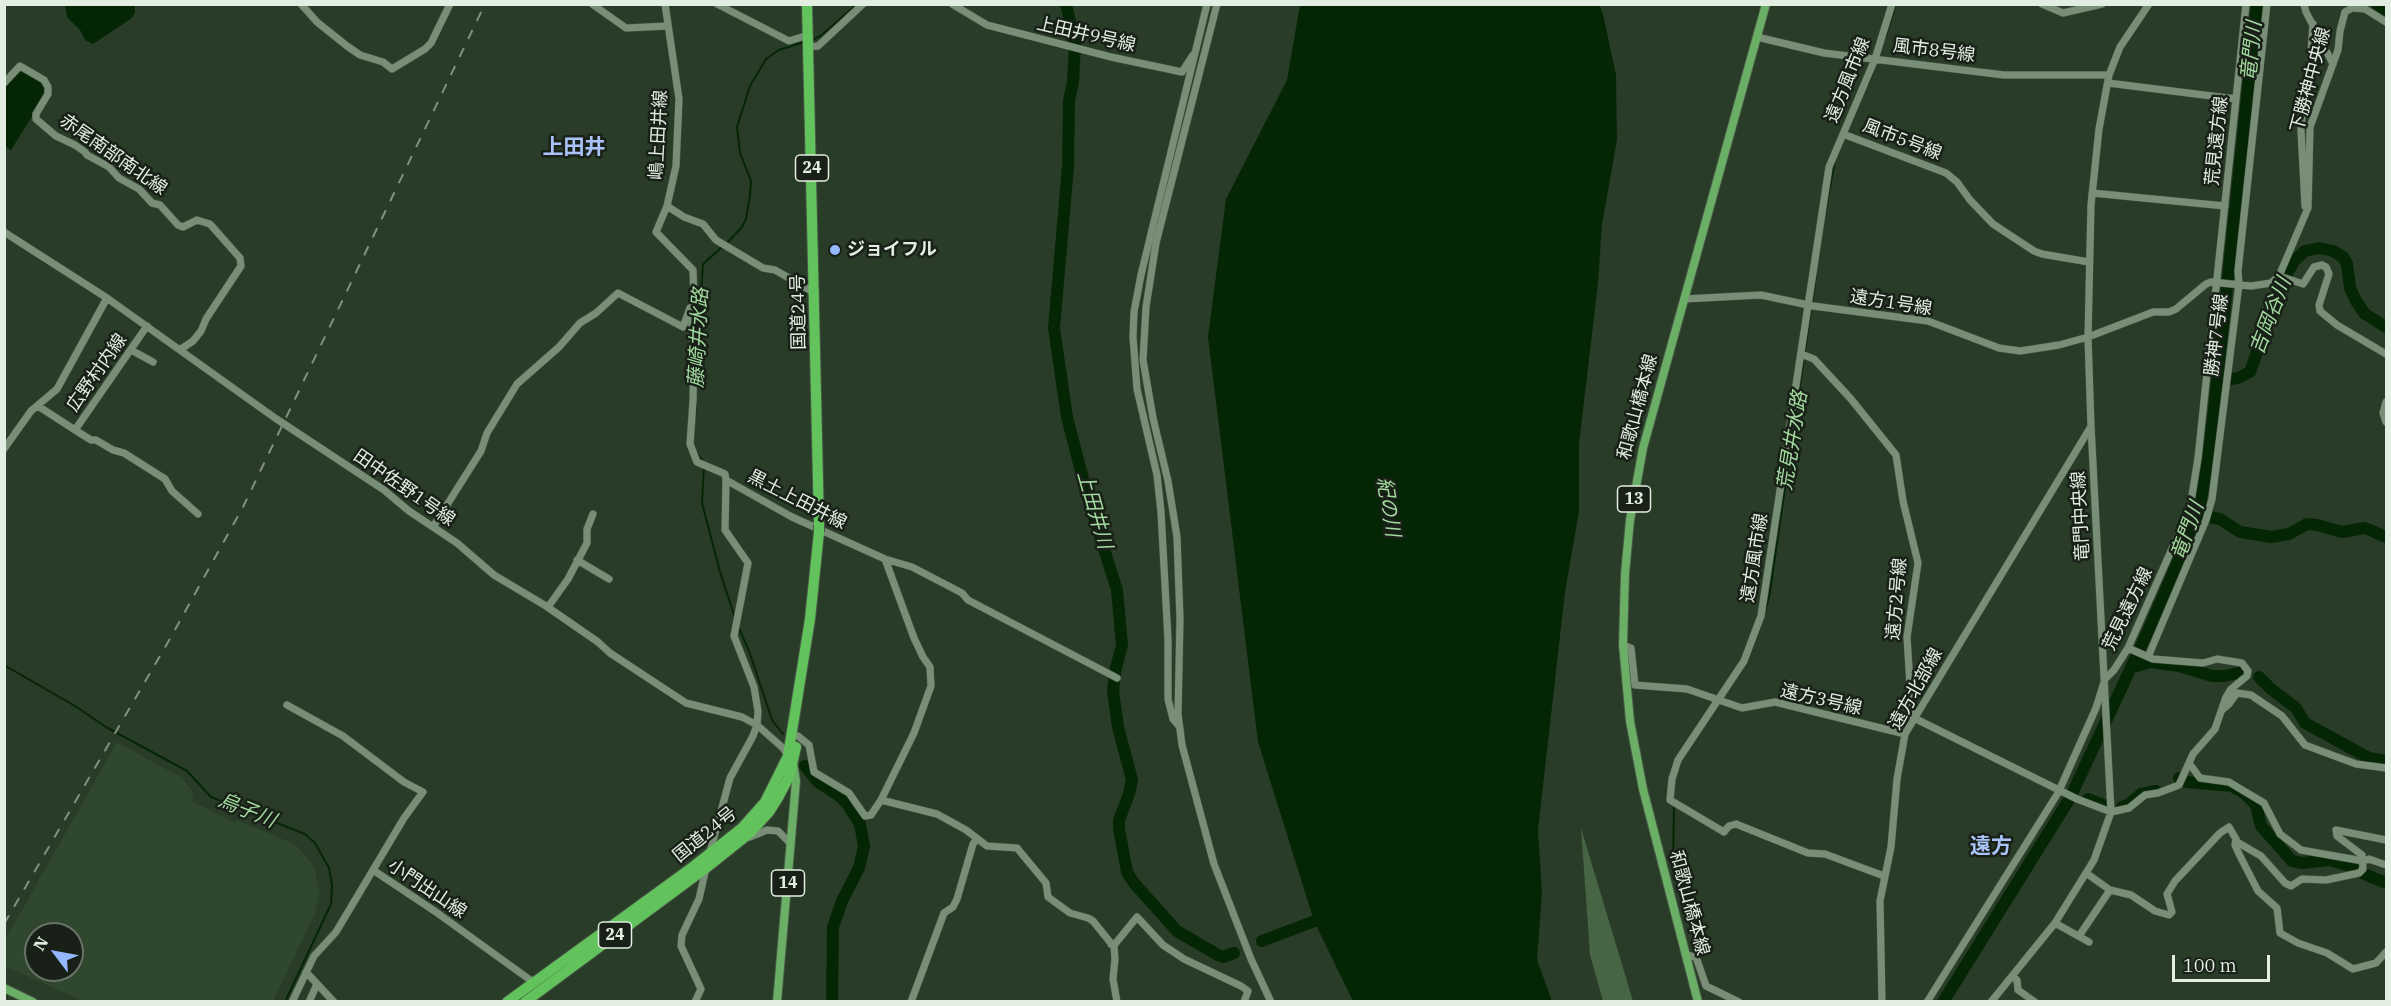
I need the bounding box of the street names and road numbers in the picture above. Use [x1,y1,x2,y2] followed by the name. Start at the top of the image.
[1034,13,1138,57] street label: 上田井9号線
[2287,25,2335,135] street label: 下勝神中央線
[1821,34,1875,126] street label: 遠方風市線
[1892,35,1976,67] street label: 風市8号線
[646,89,672,181] street label: 嶋上田井線
[2202,95,2232,187] street label: 荒見遠方線
[55,110,171,200] street label: 赤尾南部南北線
[1859,115,1945,165] street label: 風市5号線
[796,155,828,181] road number: 24
[788,274,810,350] street label: 国道24号
[1848,286,1934,320] street label: 遠方1号線
[2201,293,2233,377] street label: 勝神7号線
[62,330,132,416] street label: 広野村内線
[1614,352,1662,462] street label: 和歌山橋本線
[349,445,459,531] street label: 田中佐野1号線
[744,466,850,534] street label: 黒土上田井線
[2068,470,2094,562] street label: 竜門中央線
[1618,486,1650,512] road number: 13
[1737,512,1773,604] street label: 遠方風市線
[1883,557,1911,641] street label: 遠方2号線
[2099,564,2157,654] street label: 荒見遠方線
[1885,644,1947,734] street label: 遠方北部線
[1778,680,1864,720] street label: 遠方3号線
[669,803,741,867] street label: 国道24号
[1665,848,1713,958] street label: 和歌山橋本線
[384,855,470,923] street label: 小門出山線
[772,870,804,896] road number: 14
[598,922,632,948] road number: 24

